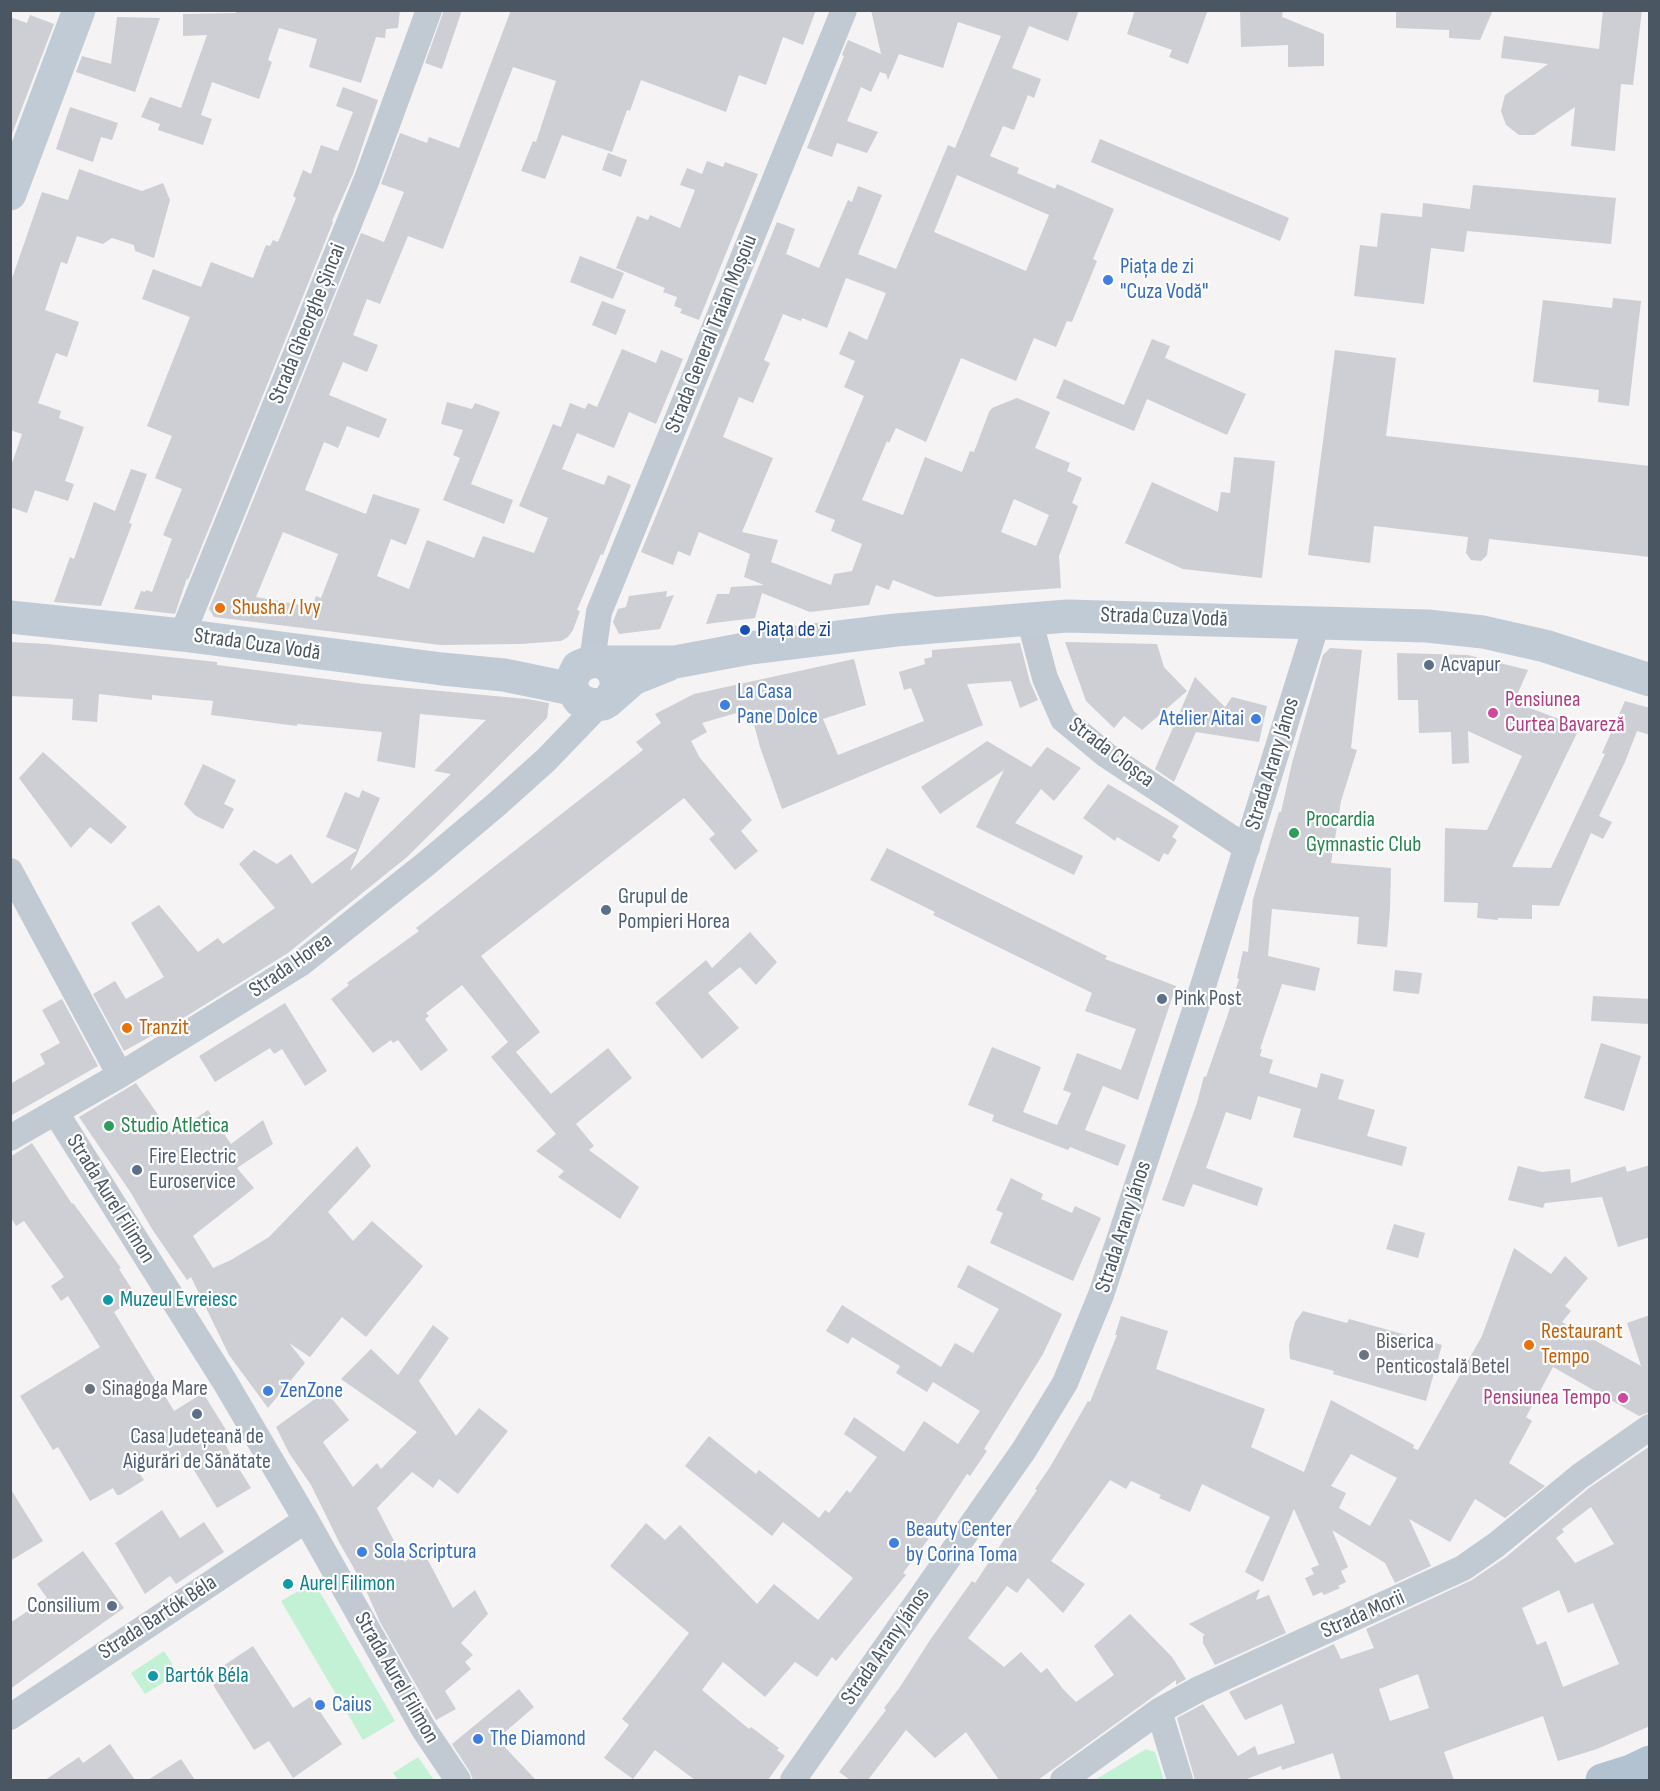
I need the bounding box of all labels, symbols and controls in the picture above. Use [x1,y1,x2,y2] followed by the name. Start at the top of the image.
[660,231,764,437] street label: Strada General Traian Moșoiu
[264,240,352,408] street label: Strada Gheorghe Șincai
[1120,254,1208,306] place label: Piața de zi "Cuza Vodă"
[1101,273,1115,287] marker: Piața de zi "Cuza Vodă"
[232,595,321,621] place label: Shusha / Ivy
[213,601,227,615] marker: Shusha / Ivy
[1100,603,1228,633] street label: Strada Cuza Vodă
[757,617,831,643] place label: Piața de zi
[192,623,322,667] street label: Strada Cuza Vodă
[738,623,752,637] marker: Piața de zi
[1441,652,1501,678] place label: Acvapur
[1422,658,1436,672] marker: Acvapur
[737,679,818,730] place label: La Casa Pane Dolce
[1505,687,1625,738] place label: Pensiunea Curtea Bavareză
[1240,695,1306,833] street label: Strada Arany János
[718,698,732,712] marker: La Casa Pane Dolce
[1159,706,1244,732] place label: Atelier Aitai
[1486,706,1500,720] marker: Pensiunea Curtea Bavareză
[1063,712,1159,794] street label: Strada Cloșca
[1249,712,1263,726] marker: Atelier Aitai
[1306,807,1421,858] place label: Procardia Gymnastic Club
[1287,826,1301,840] marker: Procardia Gymnastic Club
[618,884,730,936] place label: Grupul de Pompieri Horea
[599,903,613,917] marker: Grupul de Pompieri Horea
[244,928,338,1004] street label: Strada Horea
[1174,986,1242,1012] place label: Pink Post
[1155,992,1169,1006] marker: Pink Post
[139,1015,189,1041] place label: Tranzit
[120,1021,134,1035] marker: Tranzit
[121,1113,229,1139] place label: Studio Atletica
[102,1119,116,1133] marker: Studio Atletica
[60,1130,160,1268] street label: Strada Aurel Filimon
[149,1144,237,1196] place label: Fire Electric Euroservice
[1090,1158,1158,1296] street label: Strada Arany János
[130,1163,144,1177] marker: Fire Electric Euroservice
[120,1287,238,1313] place label: Muzeul Evreiesc
[101,1293,115,1307] marker: Muzeul Evreiesc
[1541,1319,1623,1370] place label: Restaurant Tempo
[1376,1329,1509,1380] place label: Biserica Penticostală Betel
[1522,1338,1536,1352] marker: Restaurant Tempo
[1357,1348,1371,1362] marker: Biserica Penticostală Betel
[102,1376,208,1402] place label: Sinagoga Mare
[280,1378,343,1404] place label: ZenZone
[83,1382,97,1396] marker: Sinagoga Mare
[261,1384,275,1398] marker: ZenZone
[1483,1385,1611,1411] place label: Pensiunea Tempo
[1616,1391,1630,1405] marker: Pensiunea Tempo
[190,1407,204,1421] marker: Casa Județeană de Aigurări de Sănătate
[123,1424,271,1476] place label: Casa Județeană de Aigurări de Sănătate
[906,1517,1018,1568] place label: Beauty Center by Corina Toma
[887,1536,901,1550] marker: Beauty Center by Corina Toma
[374,1539,477,1565] place label: Sola Scriptura
[355,1545,369,1559] marker: Sola Scriptura
[94,1570,222,1666] street label: Strada Bartók Béla
[300,1571,395,1597] place label: Aurel Filimon
[281,1577,295,1591] marker: Aurel Filimon
[836,1583,936,1711] street label: Strada Arany János
[1317,1585,1409,1645] street label: Strada Morii
[27,1593,100,1619] place label: Consilium
[105,1599,119,1613] marker: Consilium
[348,1608,444,1748] street label: Strada Aurel Filimon
[165,1663,249,1689] place label: Bartók Béla
[146,1669,160,1683] marker: Bartók Béla
[332,1692,372,1718] place label: Caius
[313,1698,327,1712] marker: Caius
[490,1726,586,1752] place label: The Diamond
[471,1732,485,1746] marker: The Diamond

